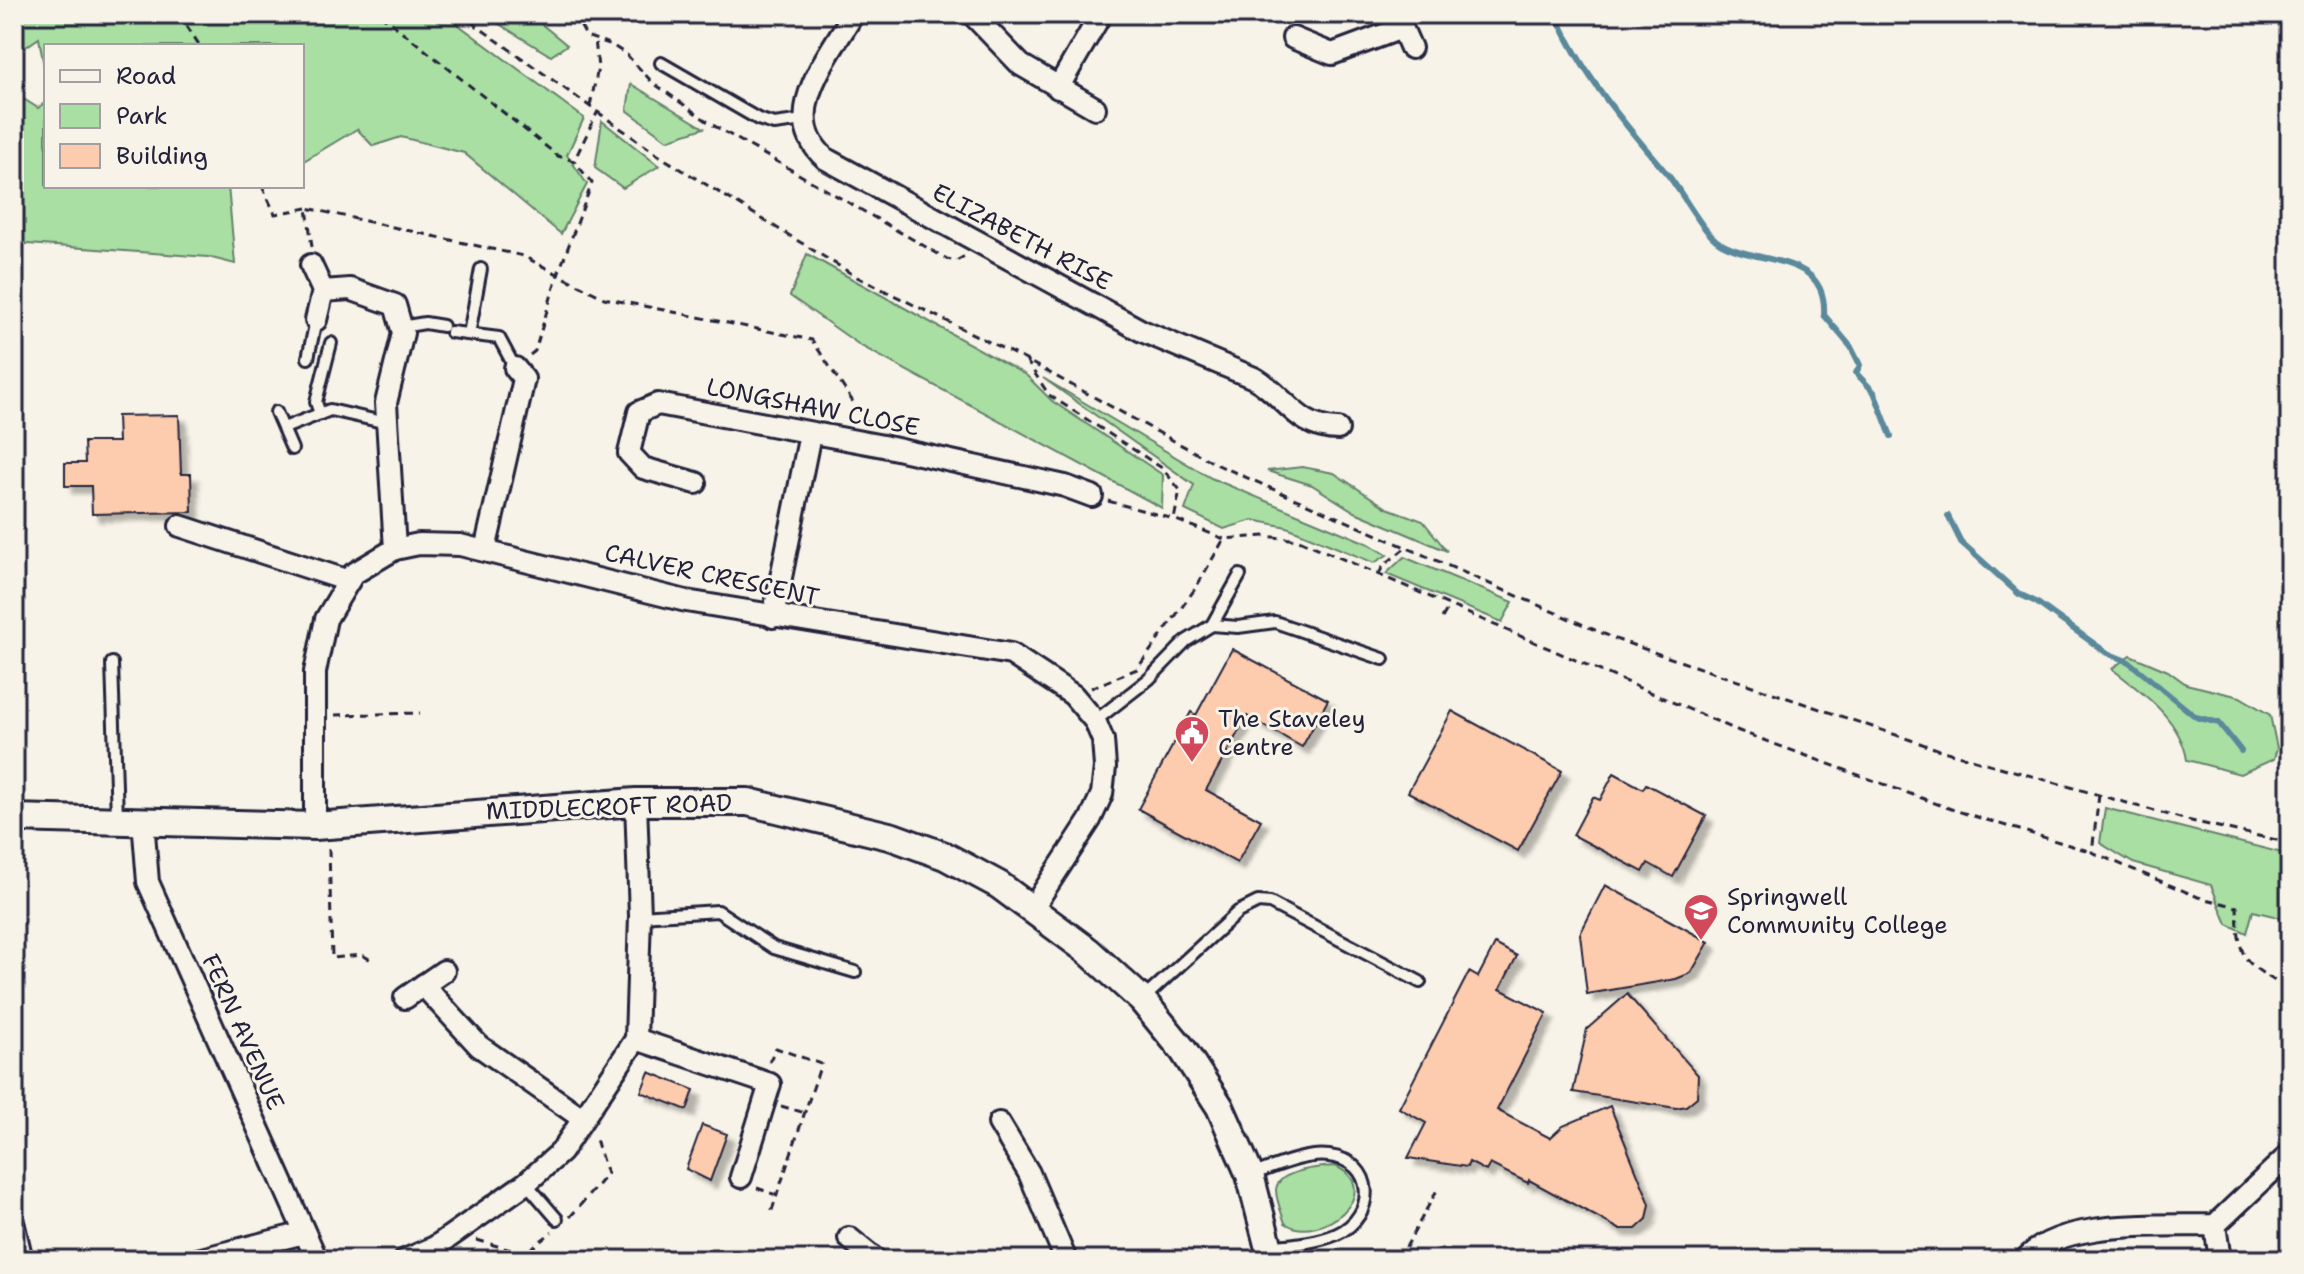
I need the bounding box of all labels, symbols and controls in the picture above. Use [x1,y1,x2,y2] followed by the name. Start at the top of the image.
[44,44,304,188] legend
[116,60,176,92] text: Road
[116,100,168,132] text: Park
[116,140,208,172] text: Building
[927,176,1117,298] street label: ELIZABETH RISE
[704,371,922,443] street label: LONGSHAW CLOSE
[602,537,822,613] street label: CALVER CRESCENT
[1218,703,1365,763] place label: The Staveley Centre
[1173,714,1211,764] public building icon: The Staveley Centre
[485,787,733,827] street label: MIDDLECROFT ROAD
[1727,881,1948,941] place label: Springwell Community College
[1682,892,1720,942] school or university icon: Springwell Community College
[194,949,292,1115] street label: FERN AVENUE

